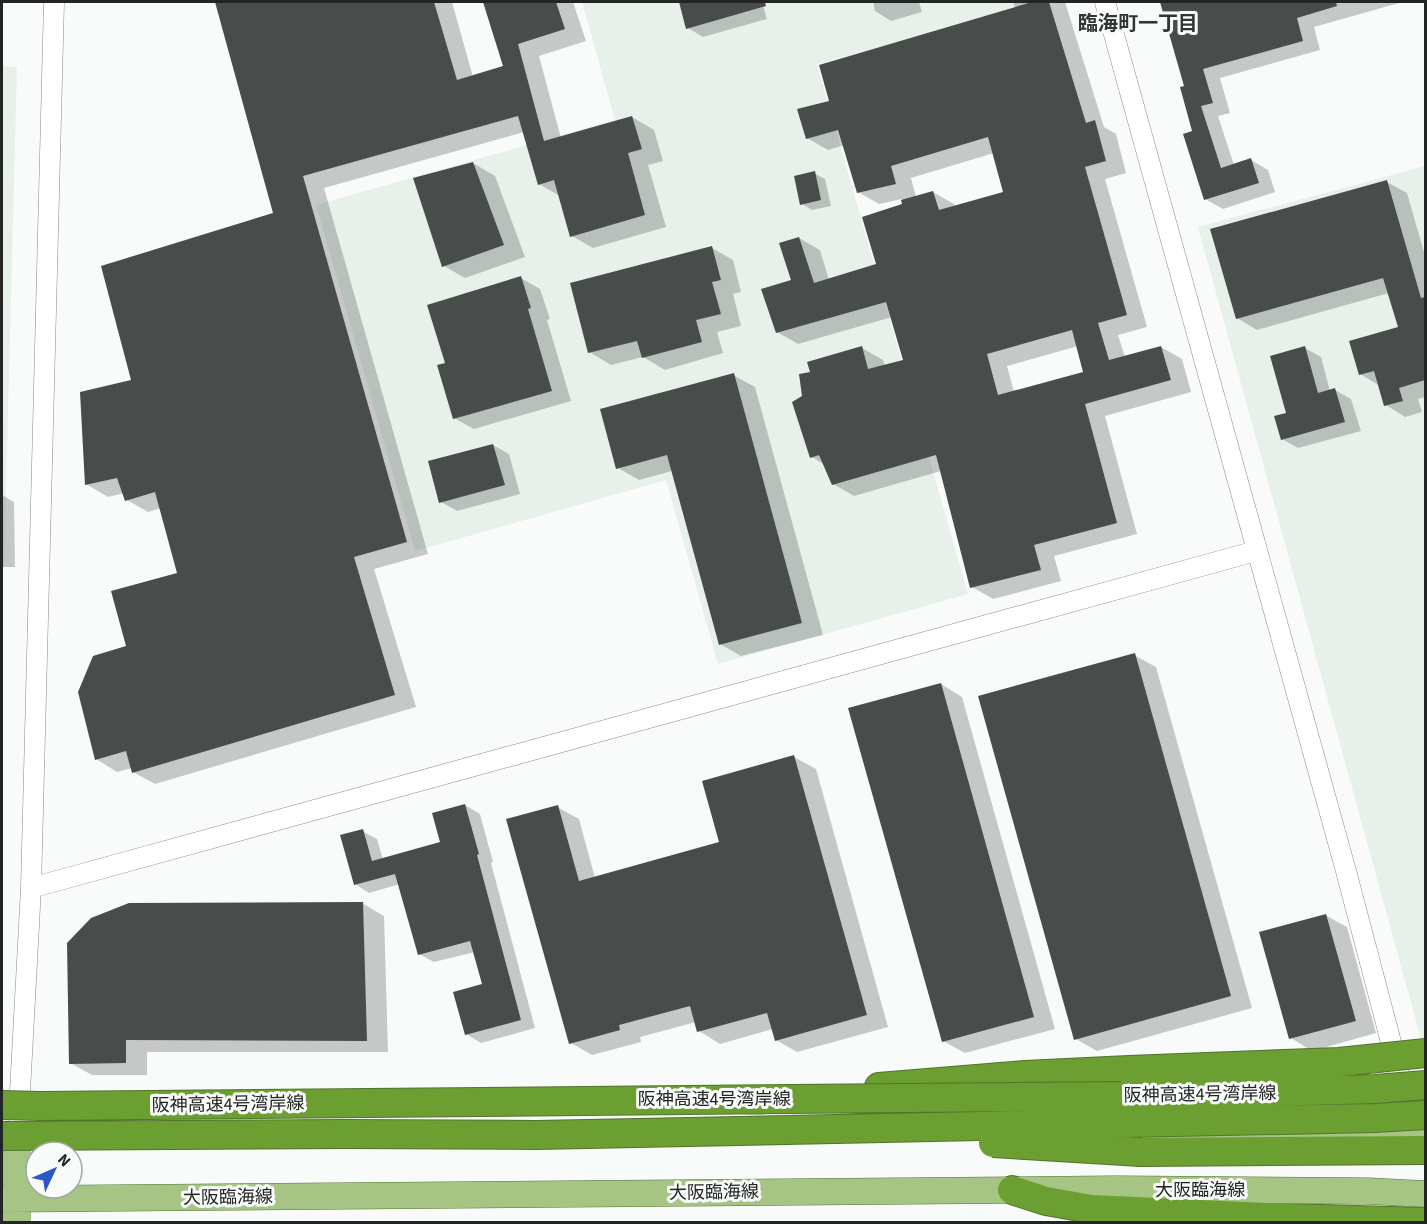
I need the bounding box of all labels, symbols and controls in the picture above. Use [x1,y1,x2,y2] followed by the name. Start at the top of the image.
[1078,10,1198,38] district label: 臨海町一丁目
[1123,1081,1277,1108] street label: 阪神高速4号湾岸線
[638,1087,790,1112] street label: 阪神高速4号湾岸線
[151,1091,305,1118] street label: 阪神高速4号湾岸線
[24,1140,84,1200] north arrow
[52,1149,76,1172] text: N
[1155,1178,1245,1203] street label: 大阪臨海線
[669,1179,759,1206] street label: 大阪臨海線
[183,1184,273,1211] street label: 大阪臨海線

